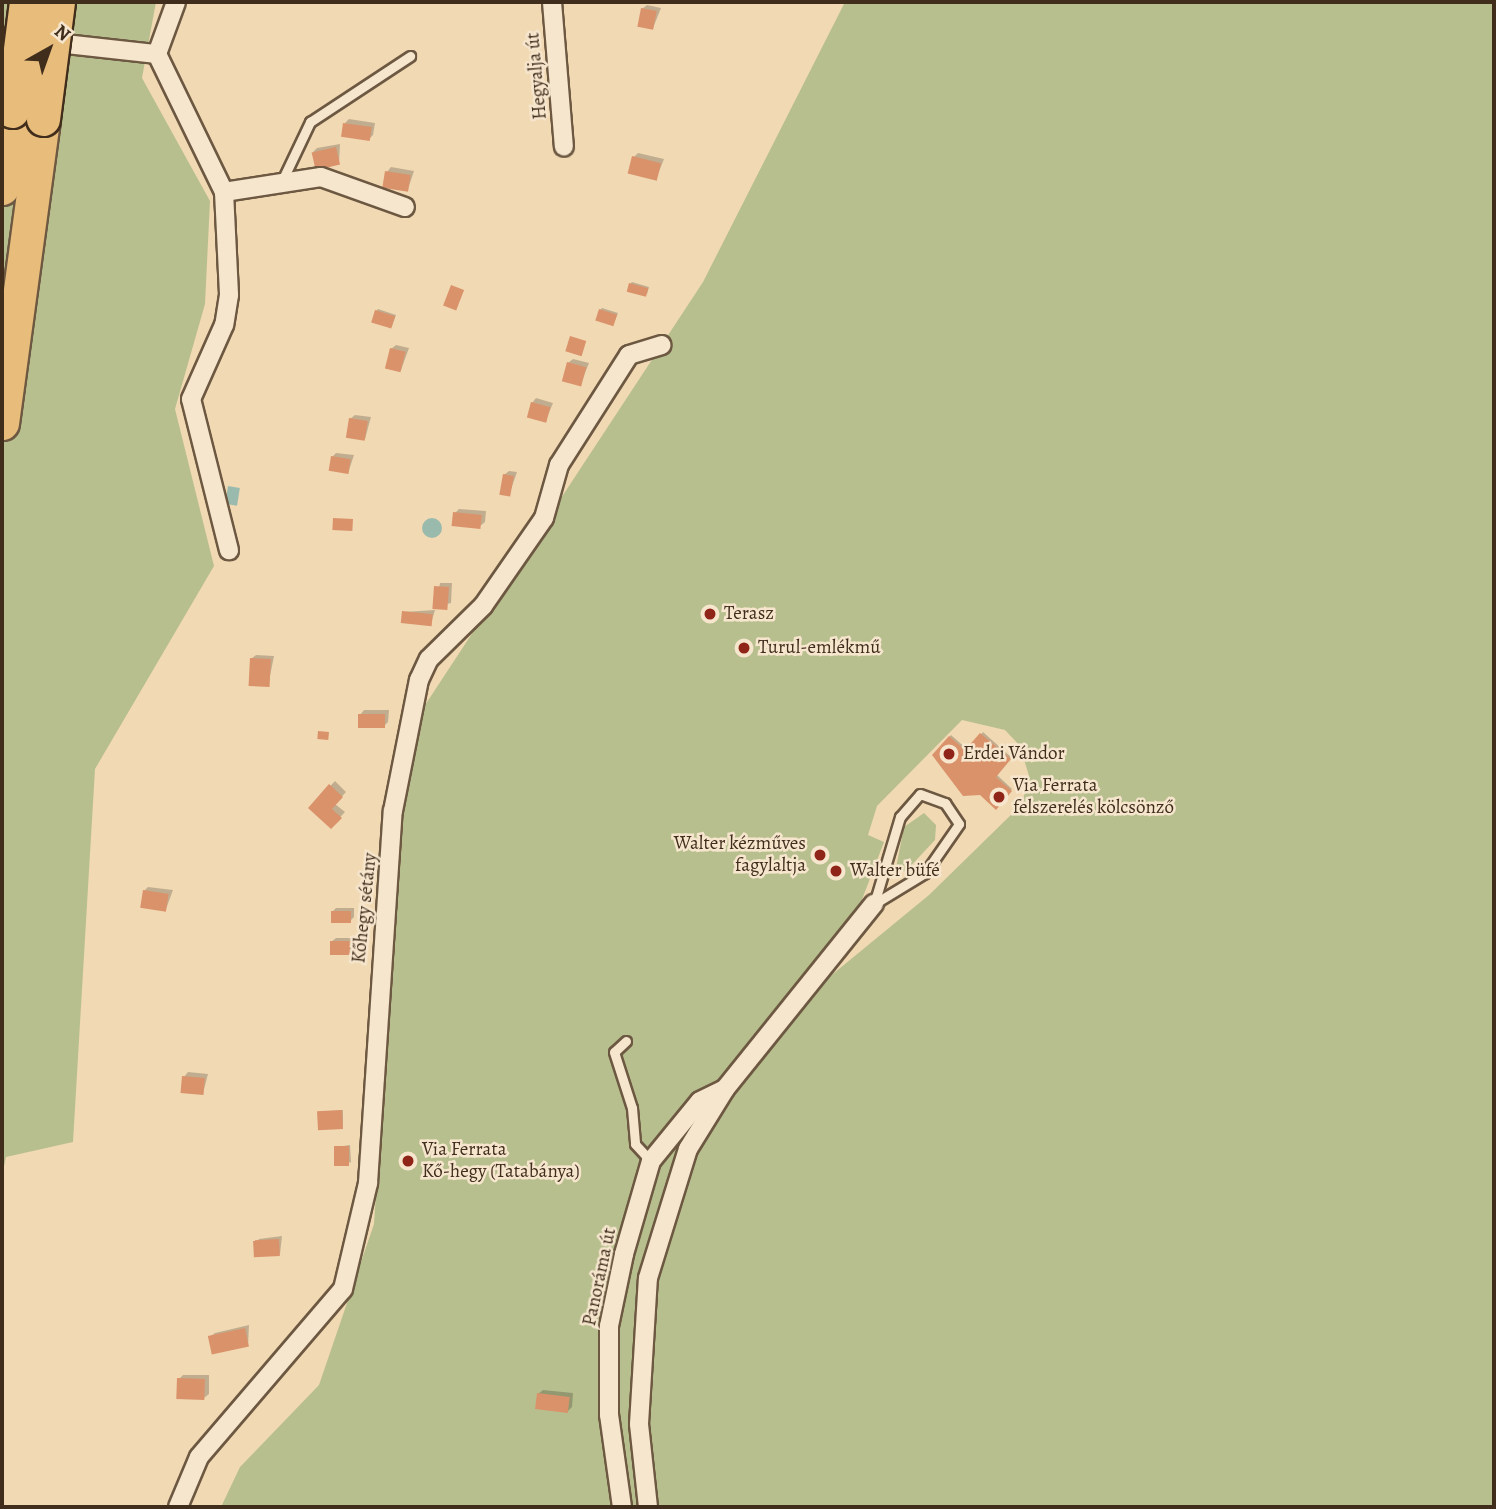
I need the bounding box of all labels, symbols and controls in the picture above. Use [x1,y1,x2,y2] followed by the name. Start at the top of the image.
[14,14,84,84] north arrow
[49,19,76,47] text: N
[522,31,552,121] street label: Hegyalja út
[724,603,774,625] place label: Terasz
[702,606,718,622] marker: Terasz
[758,637,880,659] place label: Turul-emlékmű
[736,640,752,656] marker: Turul-emlékmű
[963,743,1065,765] place label: Erdei Vándor
[941,746,957,762] marker: Erdei Vándor
[1013,775,1174,819] place label: Via Ferrata felszerelés kölcsönző
[991,789,1007,805] marker: Via Ferrata felszerelés kölcsönző
[674,833,806,877] place label: Walter kézműves fagylaltja
[812,847,828,863] marker: Walter kézműves fagylaltja
[348,852,382,964] street label: Kőhegy sétány
[850,860,940,882] place label: Walter büfé
[828,863,844,879] marker: Walter büfé
[422,1139,580,1183] place label: Via Ferrata Kő-hegy (Tatabánya)
[400,1153,416,1169] marker: Via Ferrata Kő-hegy (Tatabánya)
[578,1226,622,1328] street label: Panoráma út

